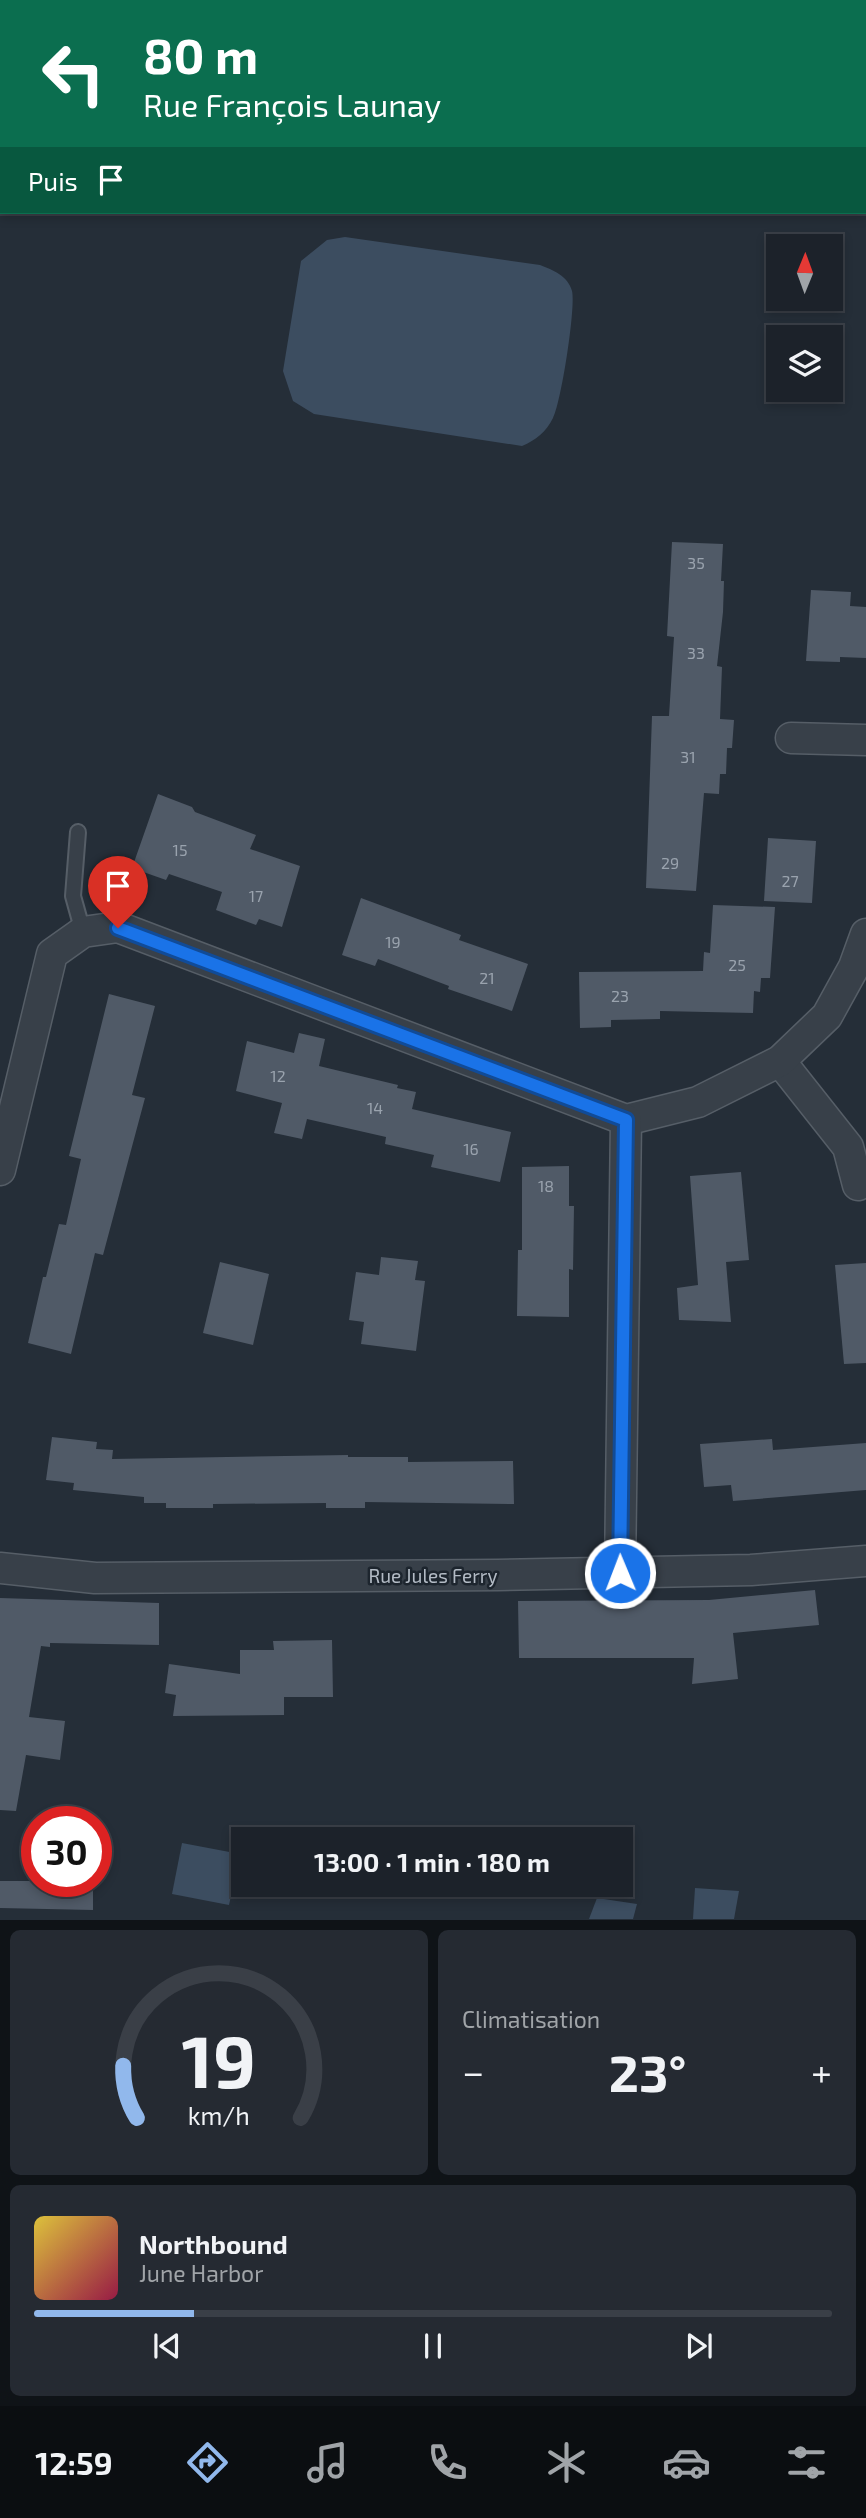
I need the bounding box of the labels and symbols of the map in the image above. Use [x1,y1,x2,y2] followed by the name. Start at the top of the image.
[766,234,844,312] north arrow
[687,553,705,572] house number: 35
[687,643,705,662] house number: 33
[680,747,696,766] house number: 31
[173,840,187,859] house number: 15
[661,853,679,872] house number: 29
[88,856,148,928] pin
[781,871,799,890] house number: 27
[249,886,263,905] house number: 17
[385,932,401,951] house number: 19
[728,955,746,974] house number: 25
[479,968,495,987] house number: 21
[611,986,629,1005] house number: 23
[270,1066,286,1085] house number: 12
[367,1098,383,1117] house number: 14
[463,1139,479,1158] house number: 16
[538,1176,554,1195] house number: 18
[583,1536,657,1610] position arrow
[368,1564,498,1587] street label: Rue Jules Ferry
[21,1806,112,1897] speed limit sign: 30

